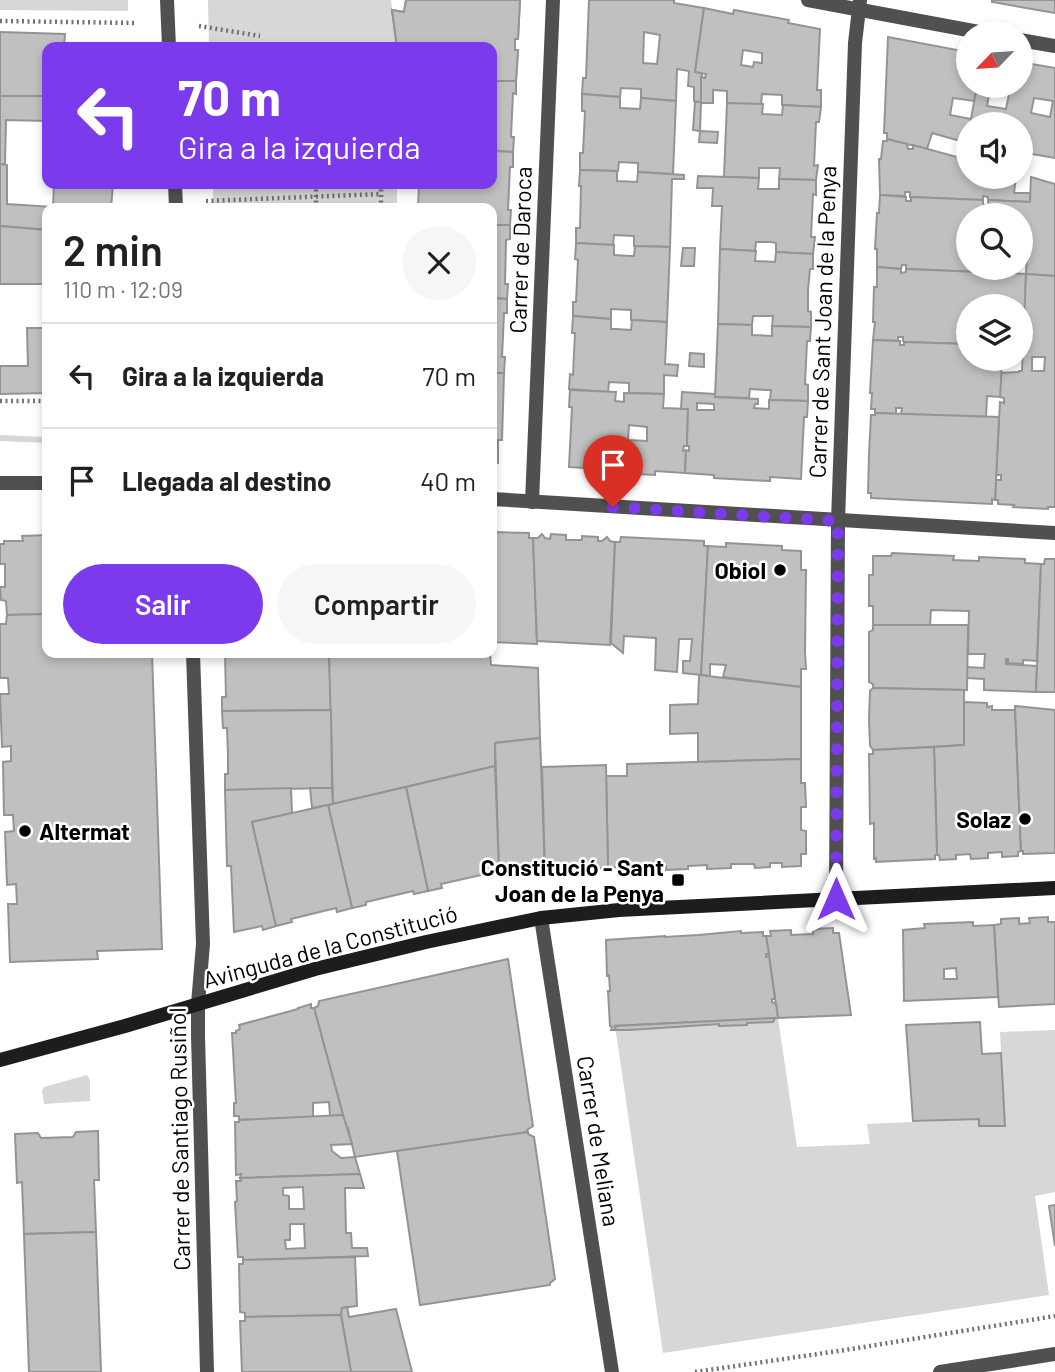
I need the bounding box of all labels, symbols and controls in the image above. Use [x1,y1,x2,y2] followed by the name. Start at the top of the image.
[956,21,1032,98] north arrow
[956,21,1033,371] map controls
[178,67,281,126] text: 70 m
[63,70,154,161] icon: left
[956,112,1033,189] button: sound
[178,127,421,165] text: Gira a la izquierda
[803,165,841,479] street label: Carrer de Sant Joan de la Penya
[503,166,537,334] street label: Carrer de Daroca
[956,203,1033,280] button: search
[63,224,163,274] text: 2 min
[402,226,476,300] button: close
[63,275,183,303] text: 110 m · 12:09
[956,294,1033,371] button: layers
[63,357,101,395] icon: left
[122,360,324,391] text: Gira a la izquierda
[422,360,476,391] text: 70 m
[583,435,643,507] pin
[594,446,632,484] icon: arrive
[63,462,101,500] icon: arrive
[122,465,331,496] text: Llegada al destino
[420,465,476,496] text: 40 m
[714,556,766,584] place label: Obiol
[772,562,788,578] marker: Obiol
[63,564,263,644] button: Salir
[277,564,476,644] button: Compartir
[956,805,1011,833] place label: Solaz
[1017,811,1033,827] marker: Solaz
[39,817,130,845] place label: Altermat
[17,823,33,839] marker: Altermat
[481,853,664,907] place label: Constitució - Sant Joan de la Penya
[799,862,873,936] position arrow
[670,872,686,888] marker: Constitució - Sant Joan de la Penya
[200,899,460,993] street label: Avinguda de la Constitució
[163,1007,195,1271] street label: Carrer de Santiago Rusiñol
[572,1054,626,1228] street label: Carrer de Meliana

